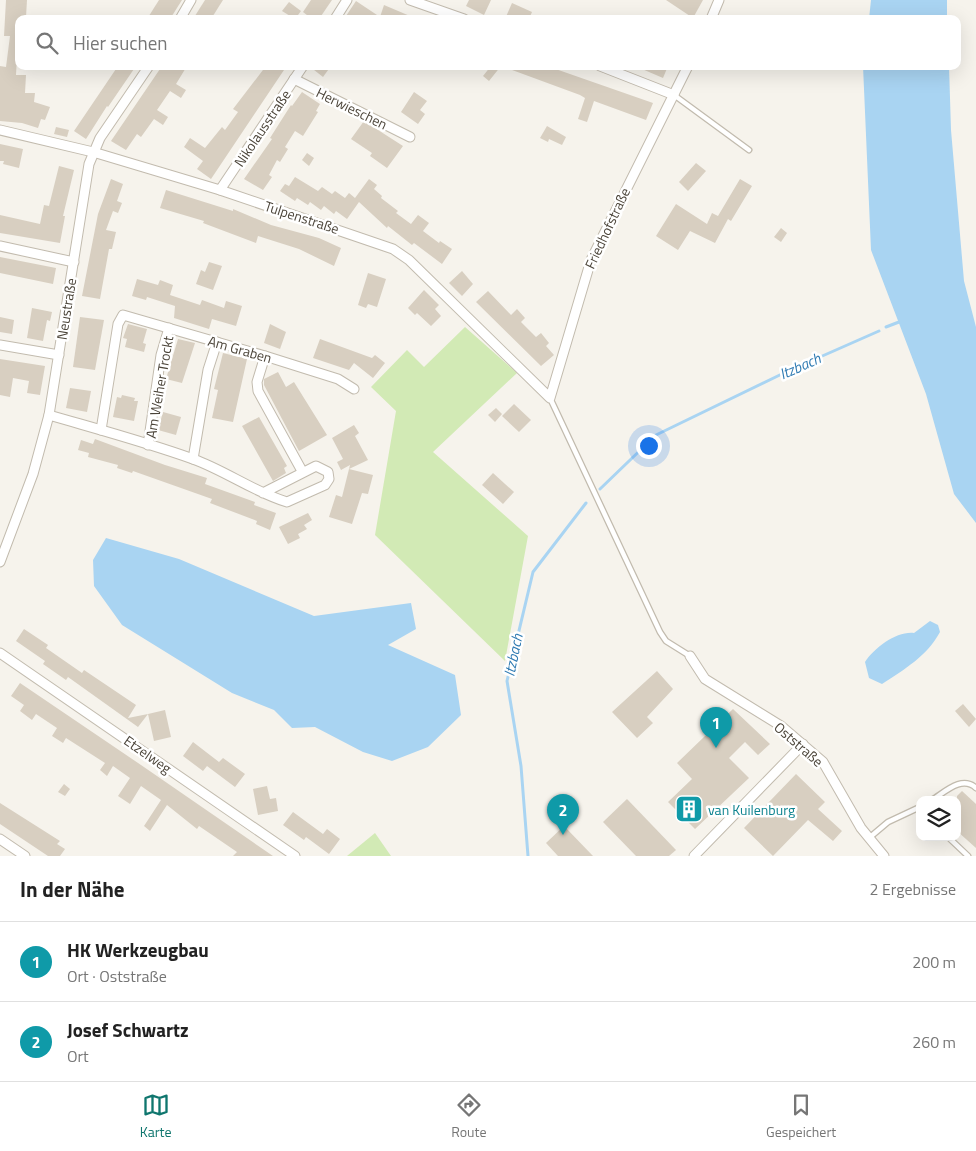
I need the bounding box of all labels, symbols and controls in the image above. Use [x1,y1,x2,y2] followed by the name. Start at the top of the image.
[15,15,961,70] search box
[73,28,168,57] text: Hier suchen
[33,29,61,57] icon: search
[313,82,391,134] street label: Herwieschen
[228,85,296,171] street label: Nikolausstraße
[579,184,635,272] street label: Friedhofstraße
[262,195,342,239] street label: Tulpenstraße
[51,277,81,341] street label: Neustraße
[206,330,274,368] street label: Am Graben
[140,334,178,440] street label: Am Weiher Trockt
[776,347,825,385] water label: Itzbach
[636,433,662,459] your location
[497,631,529,678] water label: Itzbach
[700,707,732,748] pin: 1
[770,717,828,771] street label: Oststraße
[120,730,176,778] street label: Etzelweg
[547,794,579,835] pin: 2
[674,794,704,824] building icon: van Kuilenburg
[916,796,961,841] map controls
[916,796,961,841] button: layers
[708,799,795,820] place label: van Kuilenburg
[20,873,125,905] text: In der Nähe
[869,877,956,901] text: 2 Ergebnisse
[67,935,209,964] text: HK Werkzeugbau
[32,950,40,974] text: 1
[912,950,956,974] text: 200 m
[67,964,167,988] text: Ort · Oststraße
[67,1015,189,1044] text: Josef Schwartz
[32,1030,40,1054] text: 2
[912,1030,956,1054] text: 260 m
[67,1044,89,1068] text: Ort
[140,1091,172,1142] tab: Karte
[451,1091,486,1142] tab: Route
[766,1091,836,1142] tab: Gespeichert

